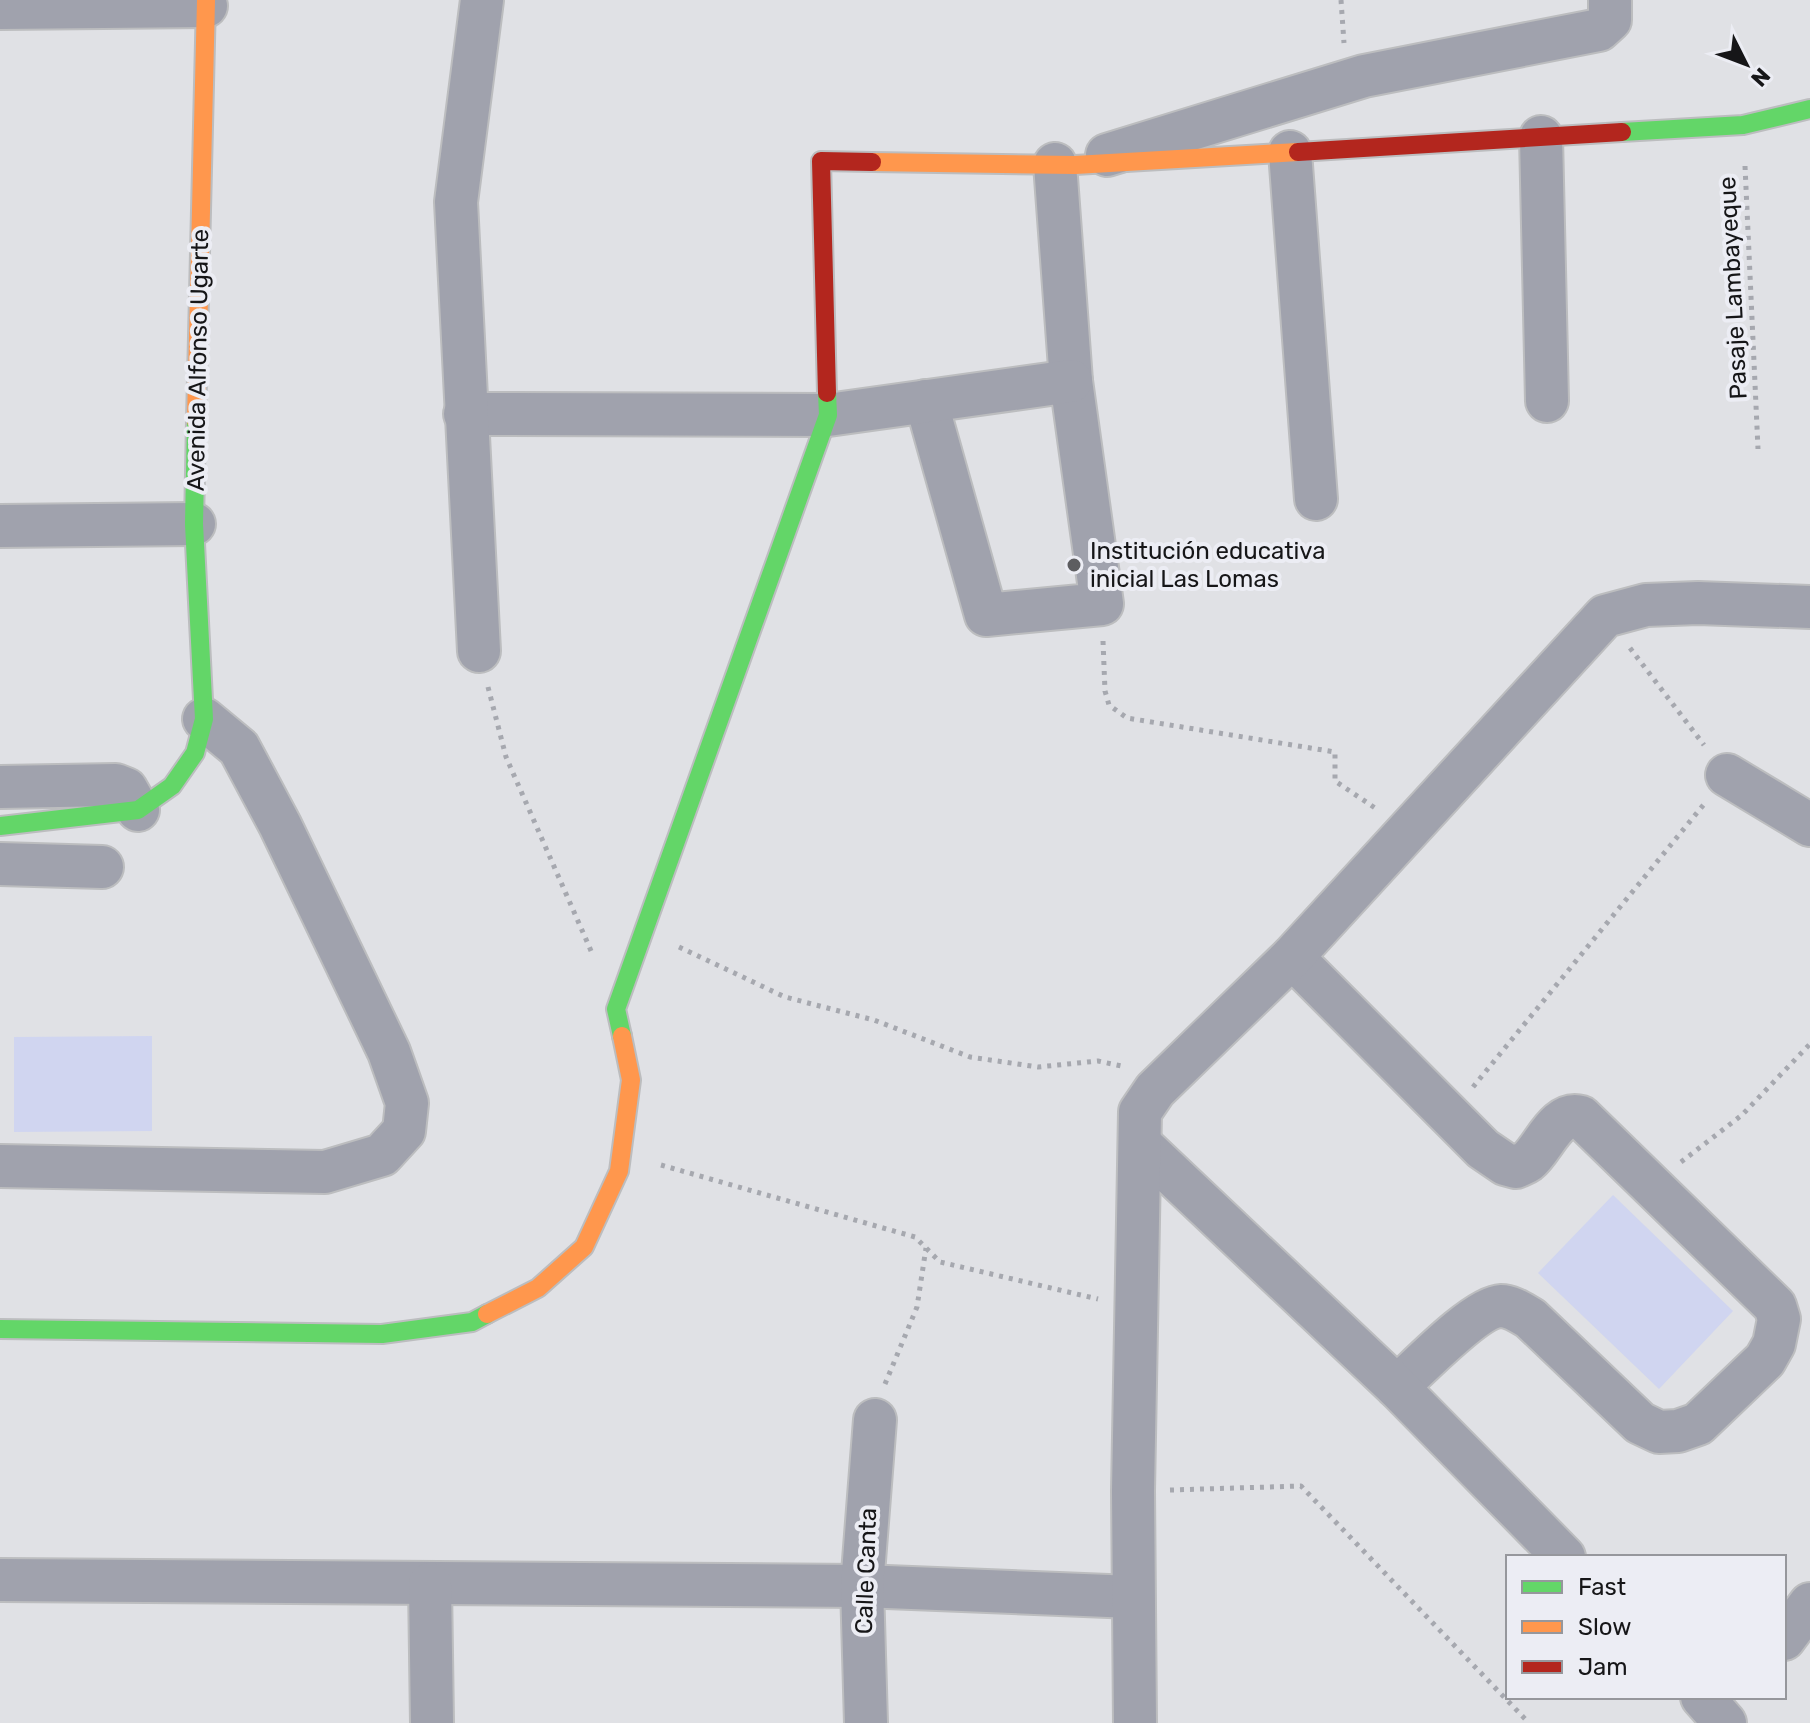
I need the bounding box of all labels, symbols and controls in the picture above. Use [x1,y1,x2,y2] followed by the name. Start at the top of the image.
[1706,24,1786,104] north arrow
[1745,62,1776,92] text: N
[1713,176,1753,400] street label: Pasaje Lambayeque
[182,229,214,491] street label: Avenida Alfonso Ugarte
[1090,537,1325,593] place label: Institución educativa inicial Las Lomas
[1065,556,1083,574] marker: Institución educativa inicial Las Lomas
[850,1507,882,1635] street label: Calle Canta
[1506,1555,1786,1699] legend
[1578,1573,1626,1601] text: Fast
[1578,1613,1631,1641] text: Slow
[1578,1653,1628,1681] text: Jam

